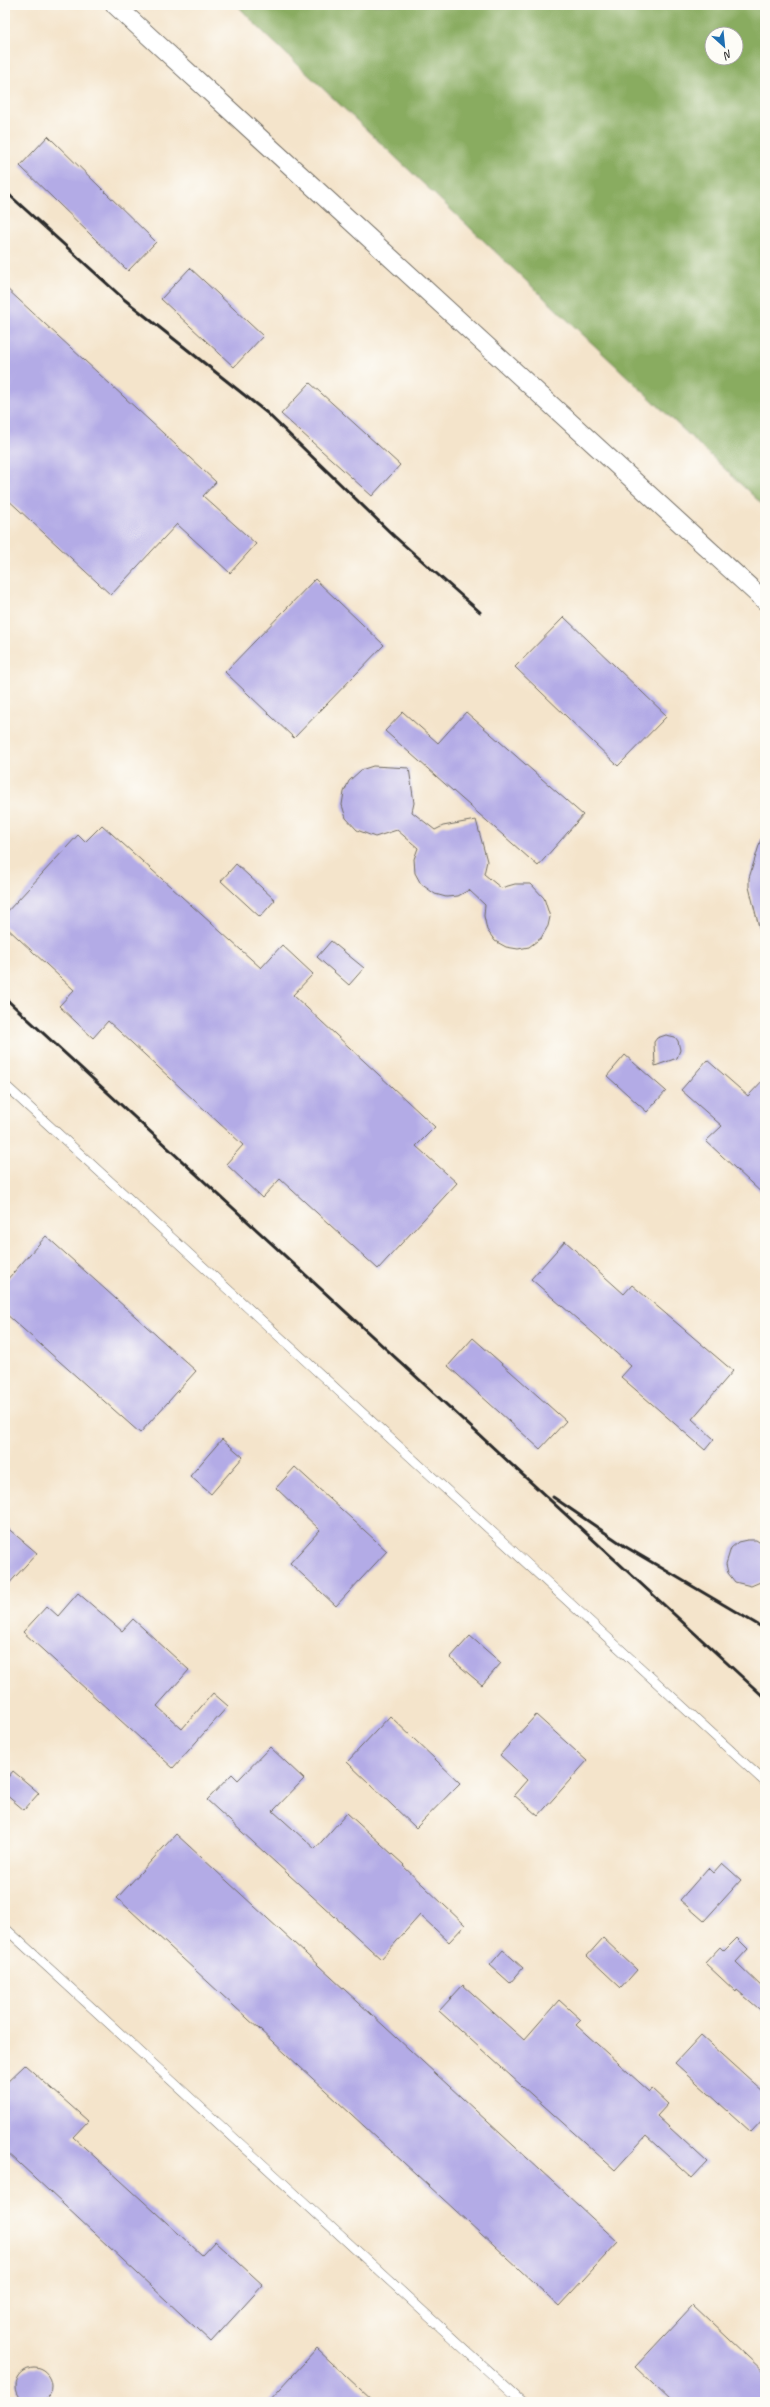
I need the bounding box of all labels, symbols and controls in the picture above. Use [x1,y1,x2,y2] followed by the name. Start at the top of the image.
[704,26,744,66] north arrow
[720,47,735,64] text: N

